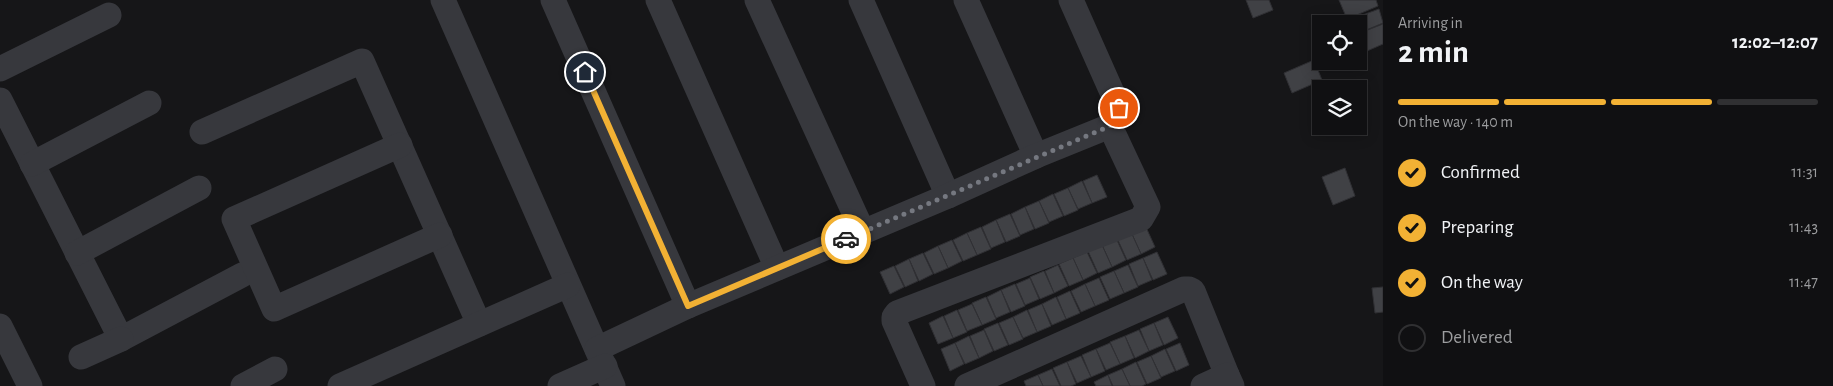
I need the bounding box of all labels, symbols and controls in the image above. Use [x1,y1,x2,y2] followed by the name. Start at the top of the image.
[1312,15,1367,135] map controls
[1312,15,1367,70] button: locate
[1398,15,1463,31] text: Arriving in
[1732,33,1818,52] text: 12:02–12:07
[1398,36,1469,68] text: 2 min
[564,51,606,93] pin
[571,58,599,86] icon: home
[1312,80,1367,135] button: layers
[1098,87,1140,129] pin
[1105,94,1133,122] icon: bag
[1398,114,1513,130] text: On the way · 140 m
[1398,159,1426,187] icon: check
[1441,163,1520,182] text: Confirmed
[1791,164,1818,180] text: 11:31
[821,214,871,264] courier
[1398,214,1426,242] icon: check
[1441,218,1514,237] text: Preparing
[1789,219,1818,235] text: 11:43
[832,225,860,253] icon: car
[1398,269,1426,297] icon: check
[1441,273,1523,292] text: On the way
[1789,274,1818,290] text: 11:47
[1441,328,1513,347] text: Delivered

